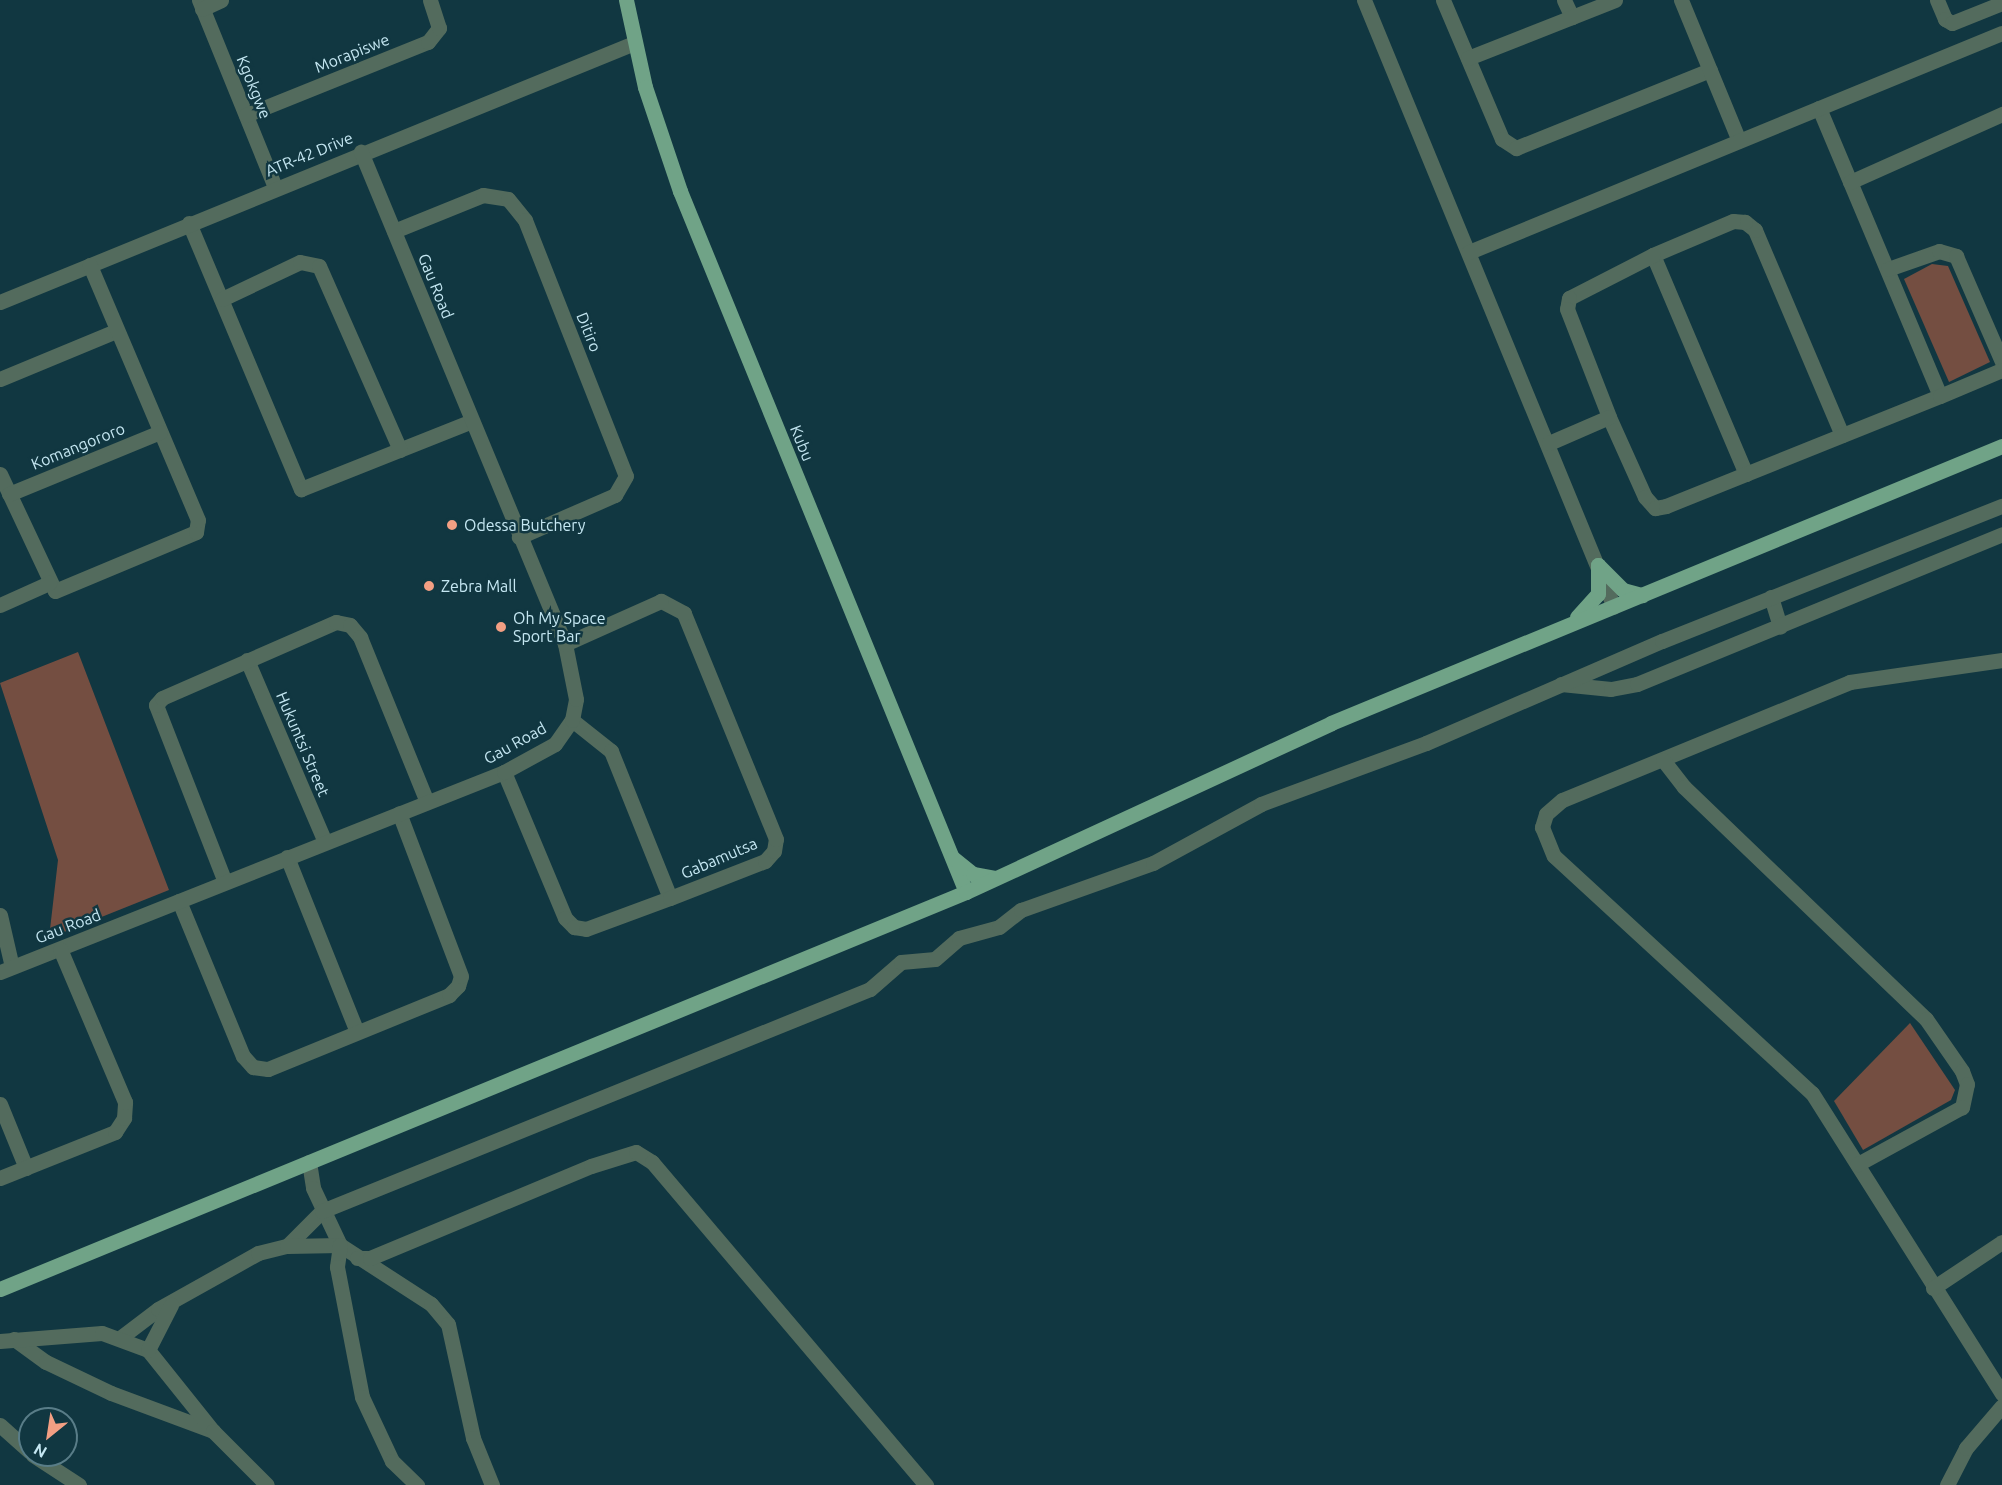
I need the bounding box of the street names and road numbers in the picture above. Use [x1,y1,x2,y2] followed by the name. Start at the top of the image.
[312,29,392,77] street label: Morapiswe
[233,53,275,121] street label: Kgokgwe
[263,128,355,180] street label: ATR-42 Drive
[414,251,458,321] street label: Gau Road
[572,310,606,354] street label: Ditiro
[28,418,128,474] street label: Komangororo
[786,422,818,464] street label: Kubu
[272,689,334,799] street label: Hukuntsi Street
[480,718,550,768] street label: Gau Road
[678,833,760,883] street label: Gabamutsa
[33,905,103,947] street label: Gau Road

